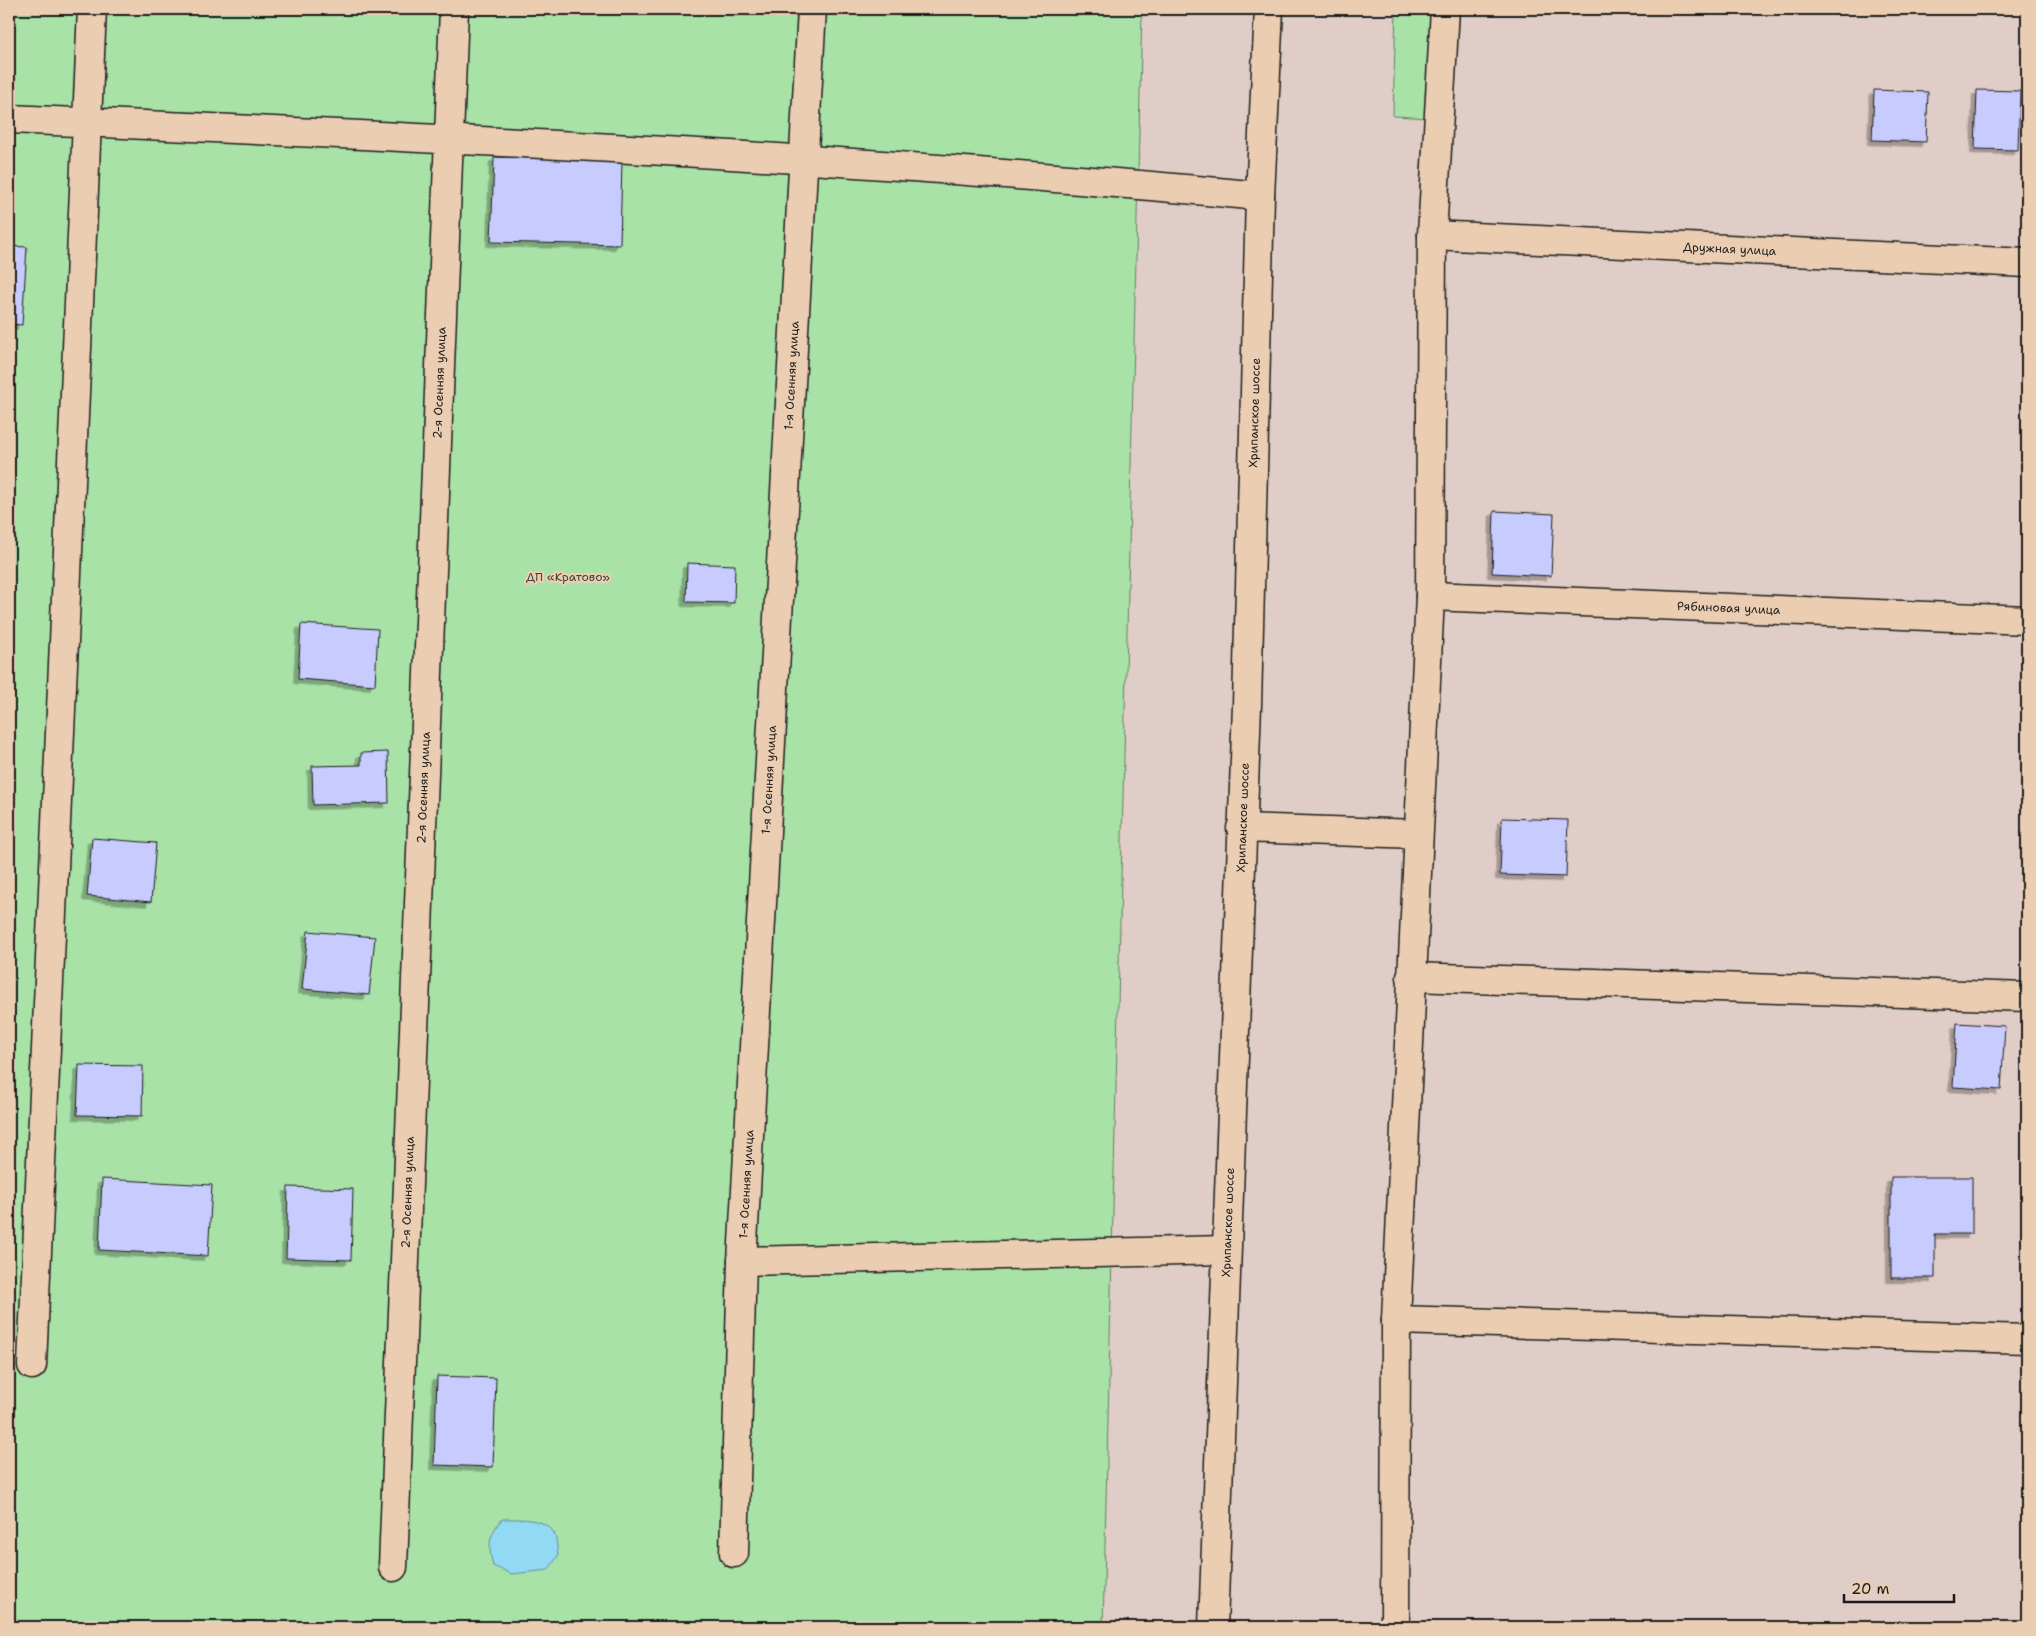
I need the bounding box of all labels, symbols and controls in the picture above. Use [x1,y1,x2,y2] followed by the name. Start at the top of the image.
[1683,239,1777,259] street label: Дружная улица
[780,320,803,430] street label: 1-я Осенняя улица
[429,326,450,439] street label: 2-я Осенняя улица
[1245,357,1264,468] street label: Хрипанское шоссе
[526,569,610,585] park label: ДП «Кратово»
[1677,598,1781,618] street label: Рябиновая улица
[758,724,780,835] street label: 1-я Осенняя улица
[413,731,434,844] street label: 2-я Осенняя улица
[1233,762,1253,873] street label: Хрипанское шоссе
[735,1129,757,1239] street label: 1-я Осенняя улица
[397,1135,418,1249] street label: 2-я Осенняя улица
[1218,1167,1238,1277] street label: Хрипанское шоссе
[1844,1571,1954,1603] scale bar
[1851,1579,1890,1599] text: 20 m

